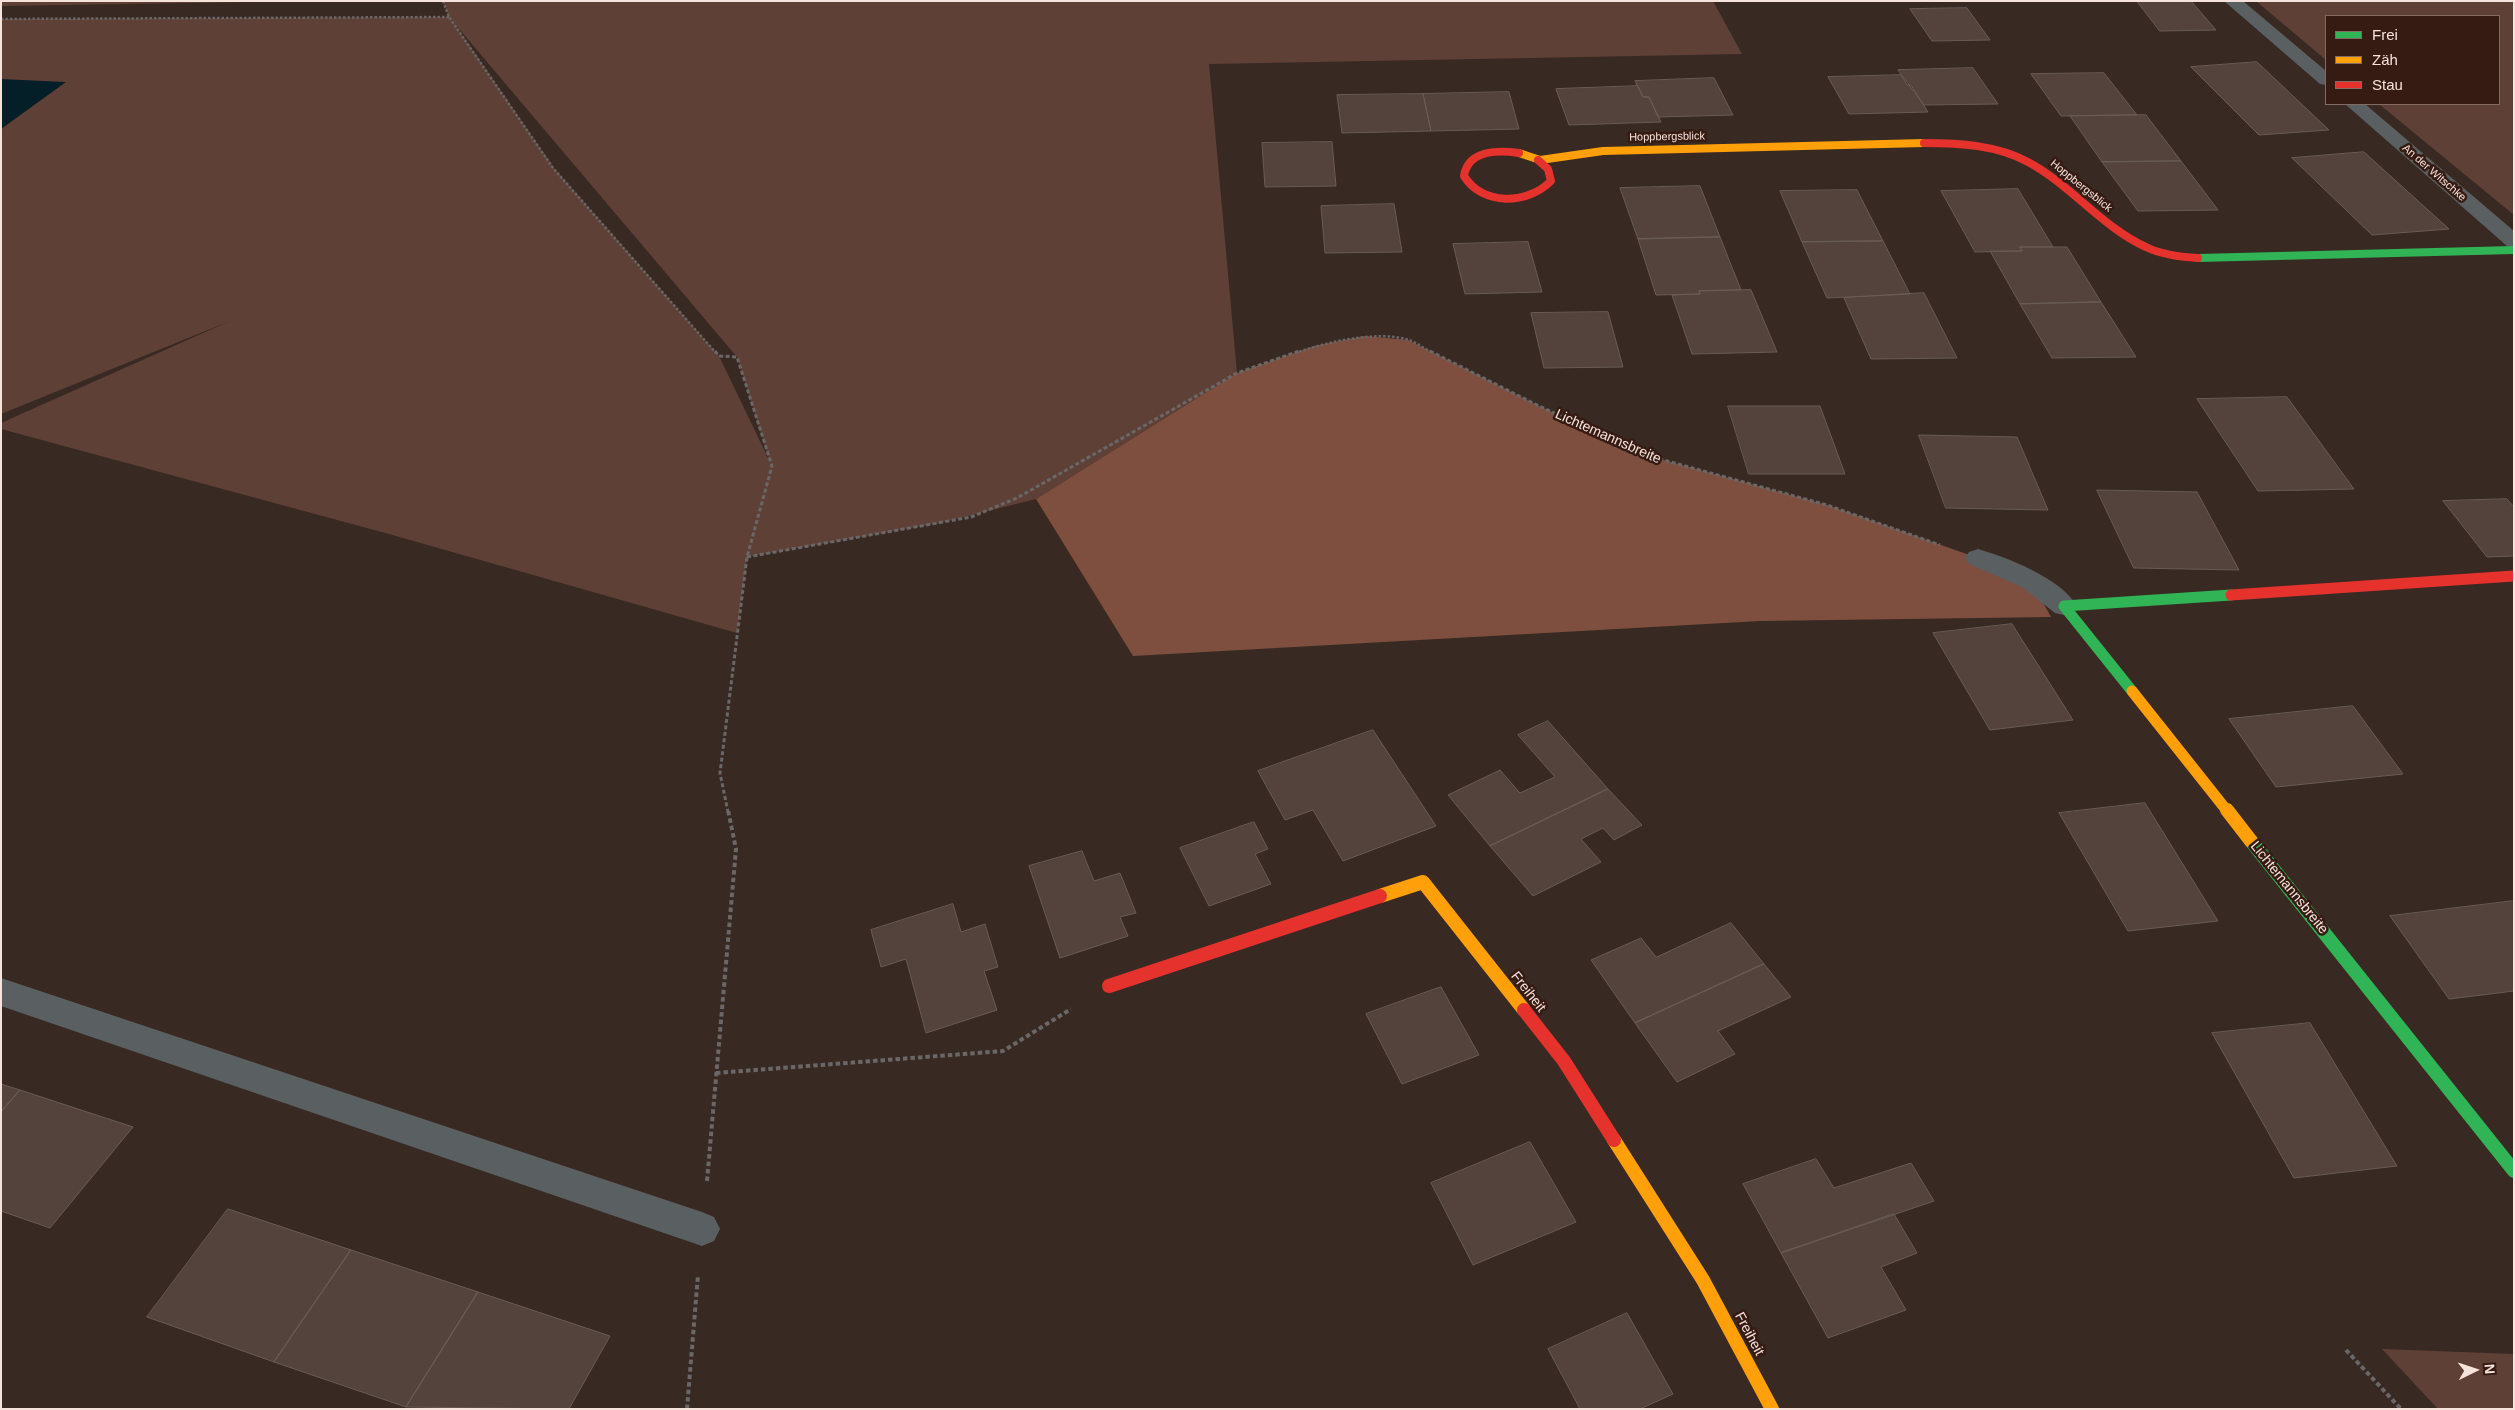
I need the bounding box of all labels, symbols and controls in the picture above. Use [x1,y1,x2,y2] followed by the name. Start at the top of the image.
[2325,15,2500,105] legend
[2372,26,2398,43] text: Frei
[2372,51,2398,68] text: Zäh
[2372,76,2403,93] text: Stau
[1629,130,1705,144] street label: Hoppbergsblick
[2399,142,2469,204] street label: An der Witschke
[2047,157,2115,215] street label: Hoppbergsblick
[1552,406,1664,468] street label: Lichtemannsbreite
[2246,838,2332,938] street label: Lichtemannsbreite
[1507,968,1549,1016] street label: Freiheit
[1731,1309,1767,1359] street label: Freiheit
[2450,1345,2500,1395] north arrow
[2482,1363,2498,1375] text: N

